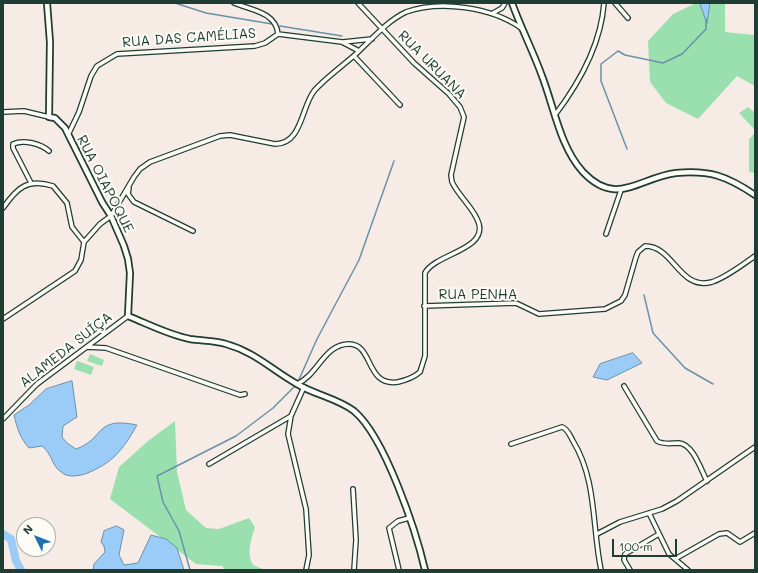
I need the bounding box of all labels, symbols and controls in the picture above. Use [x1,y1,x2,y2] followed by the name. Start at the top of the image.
[122,25,256,51] street label: RUA DAS CAMÉLIAS
[394,27,470,103] street label: RUA URUANA
[73,132,137,236] street label: RUA OIAPOQUE
[438,287,518,303] street label: RUA PENHA
[16,309,116,391] street label: ALAMEDA SUÍÇA
[16,517,56,557] north arrow
[19,521,36,537] text: N
[614,531,679,557] scale bar
[619,538,653,554] text: 100 m

